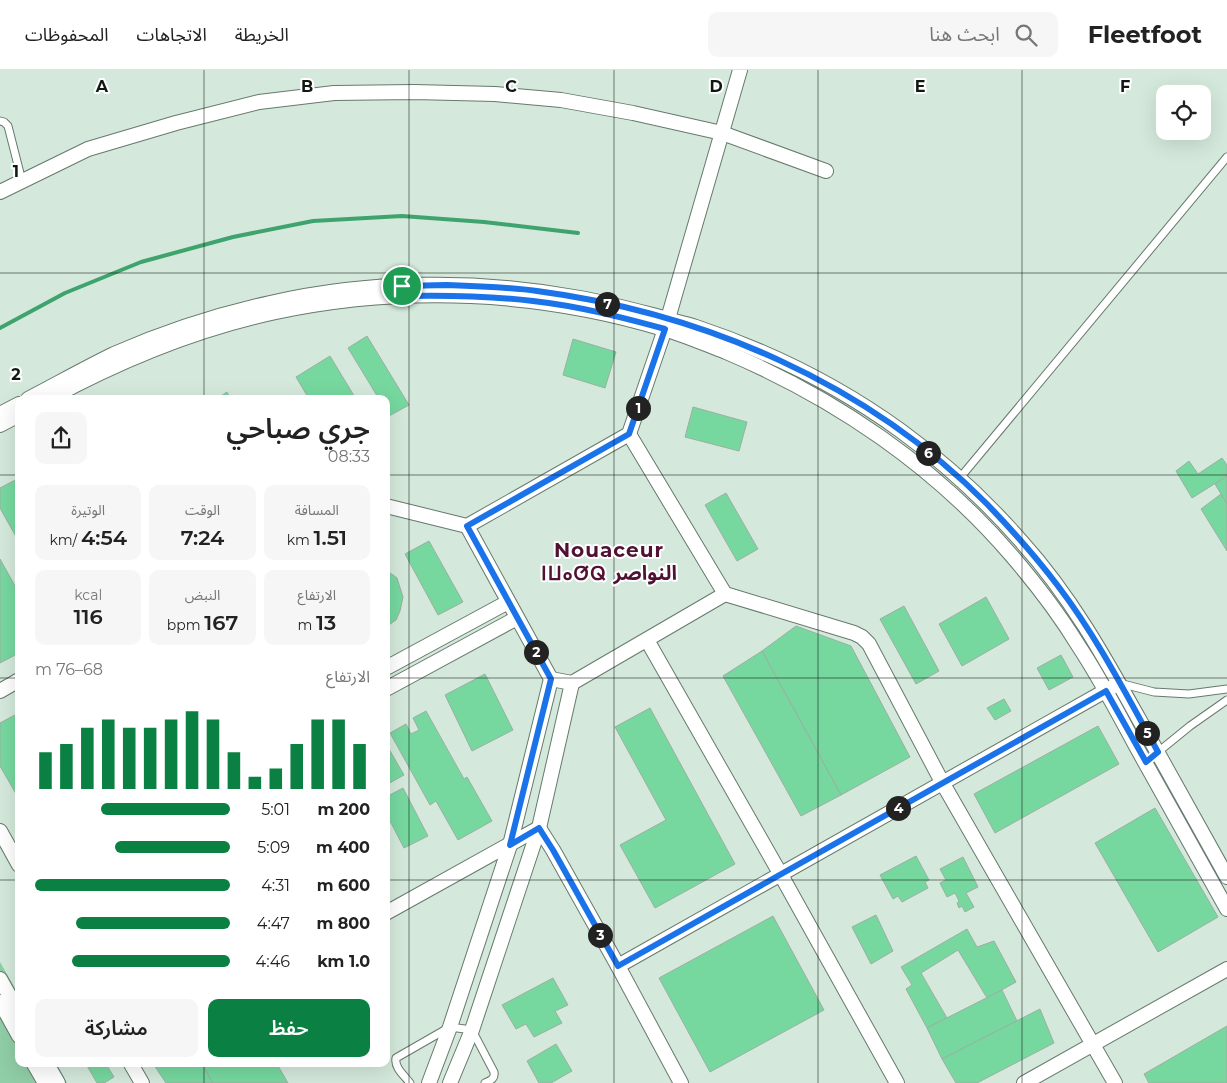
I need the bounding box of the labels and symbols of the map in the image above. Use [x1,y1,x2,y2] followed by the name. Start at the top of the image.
[95,77,109,96] text: A
[301,77,313,96] text: B
[505,77,517,96] text: C
[709,77,723,96] text: D
[915,77,925,96] text: E
[1120,77,1130,96] text: F
[13,162,19,181] text: 1
[381,265,423,307] pin
[594,292,620,316] pin: 7
[11,365,21,384] text: 2
[626,396,650,420] pin: 1
[916,440,940,466] pin: 6
[541,538,677,585] district label: Nouaceur ⵏⵡⴰⵚⵕ النواصر
[524,640,548,664] pin: 2
[1134,720,1160,746] pin: 5
[886,796,910,820] pin: 4
[588,922,612,948] pin: 3

